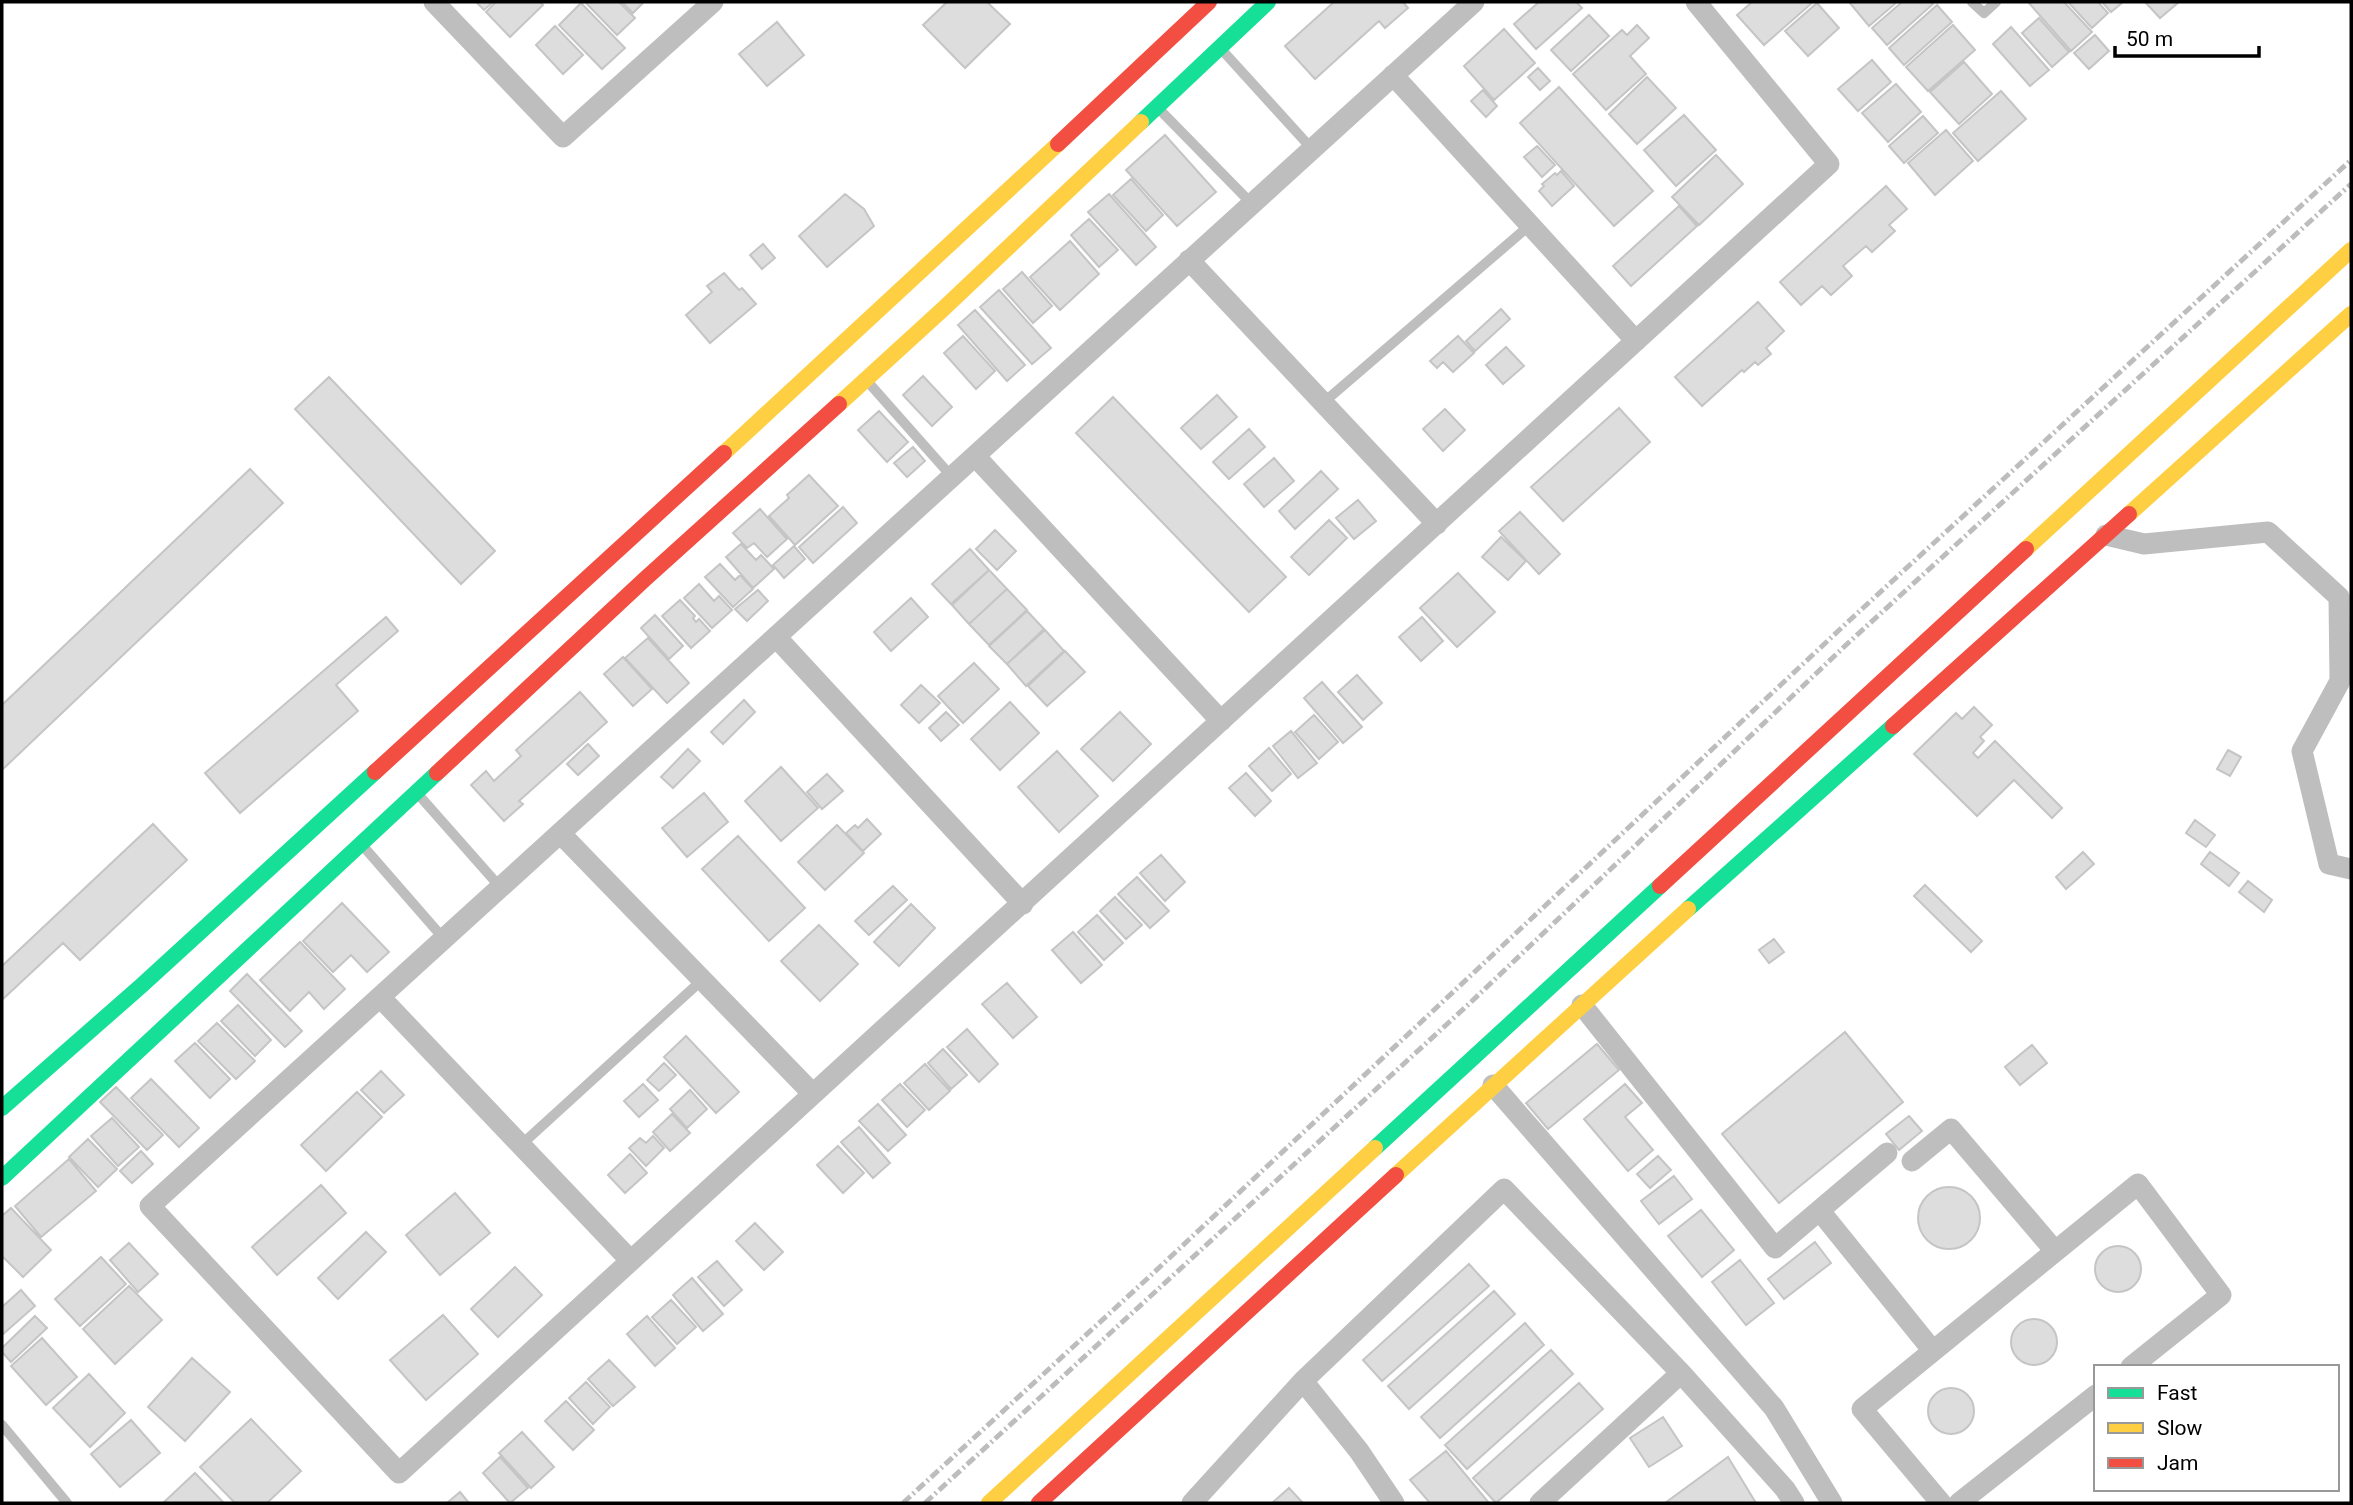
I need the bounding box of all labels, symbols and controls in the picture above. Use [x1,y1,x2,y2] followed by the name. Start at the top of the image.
[2115,14,2258,58] scale bar
[2126,27,2173,51] text: 50 m
[2094,1365,2339,1491] legend
[2157,1381,2198,1405] text: Fast
[2157,1416,2203,1440] text: Slow
[2157,1451,2198,1475] text: Jam

